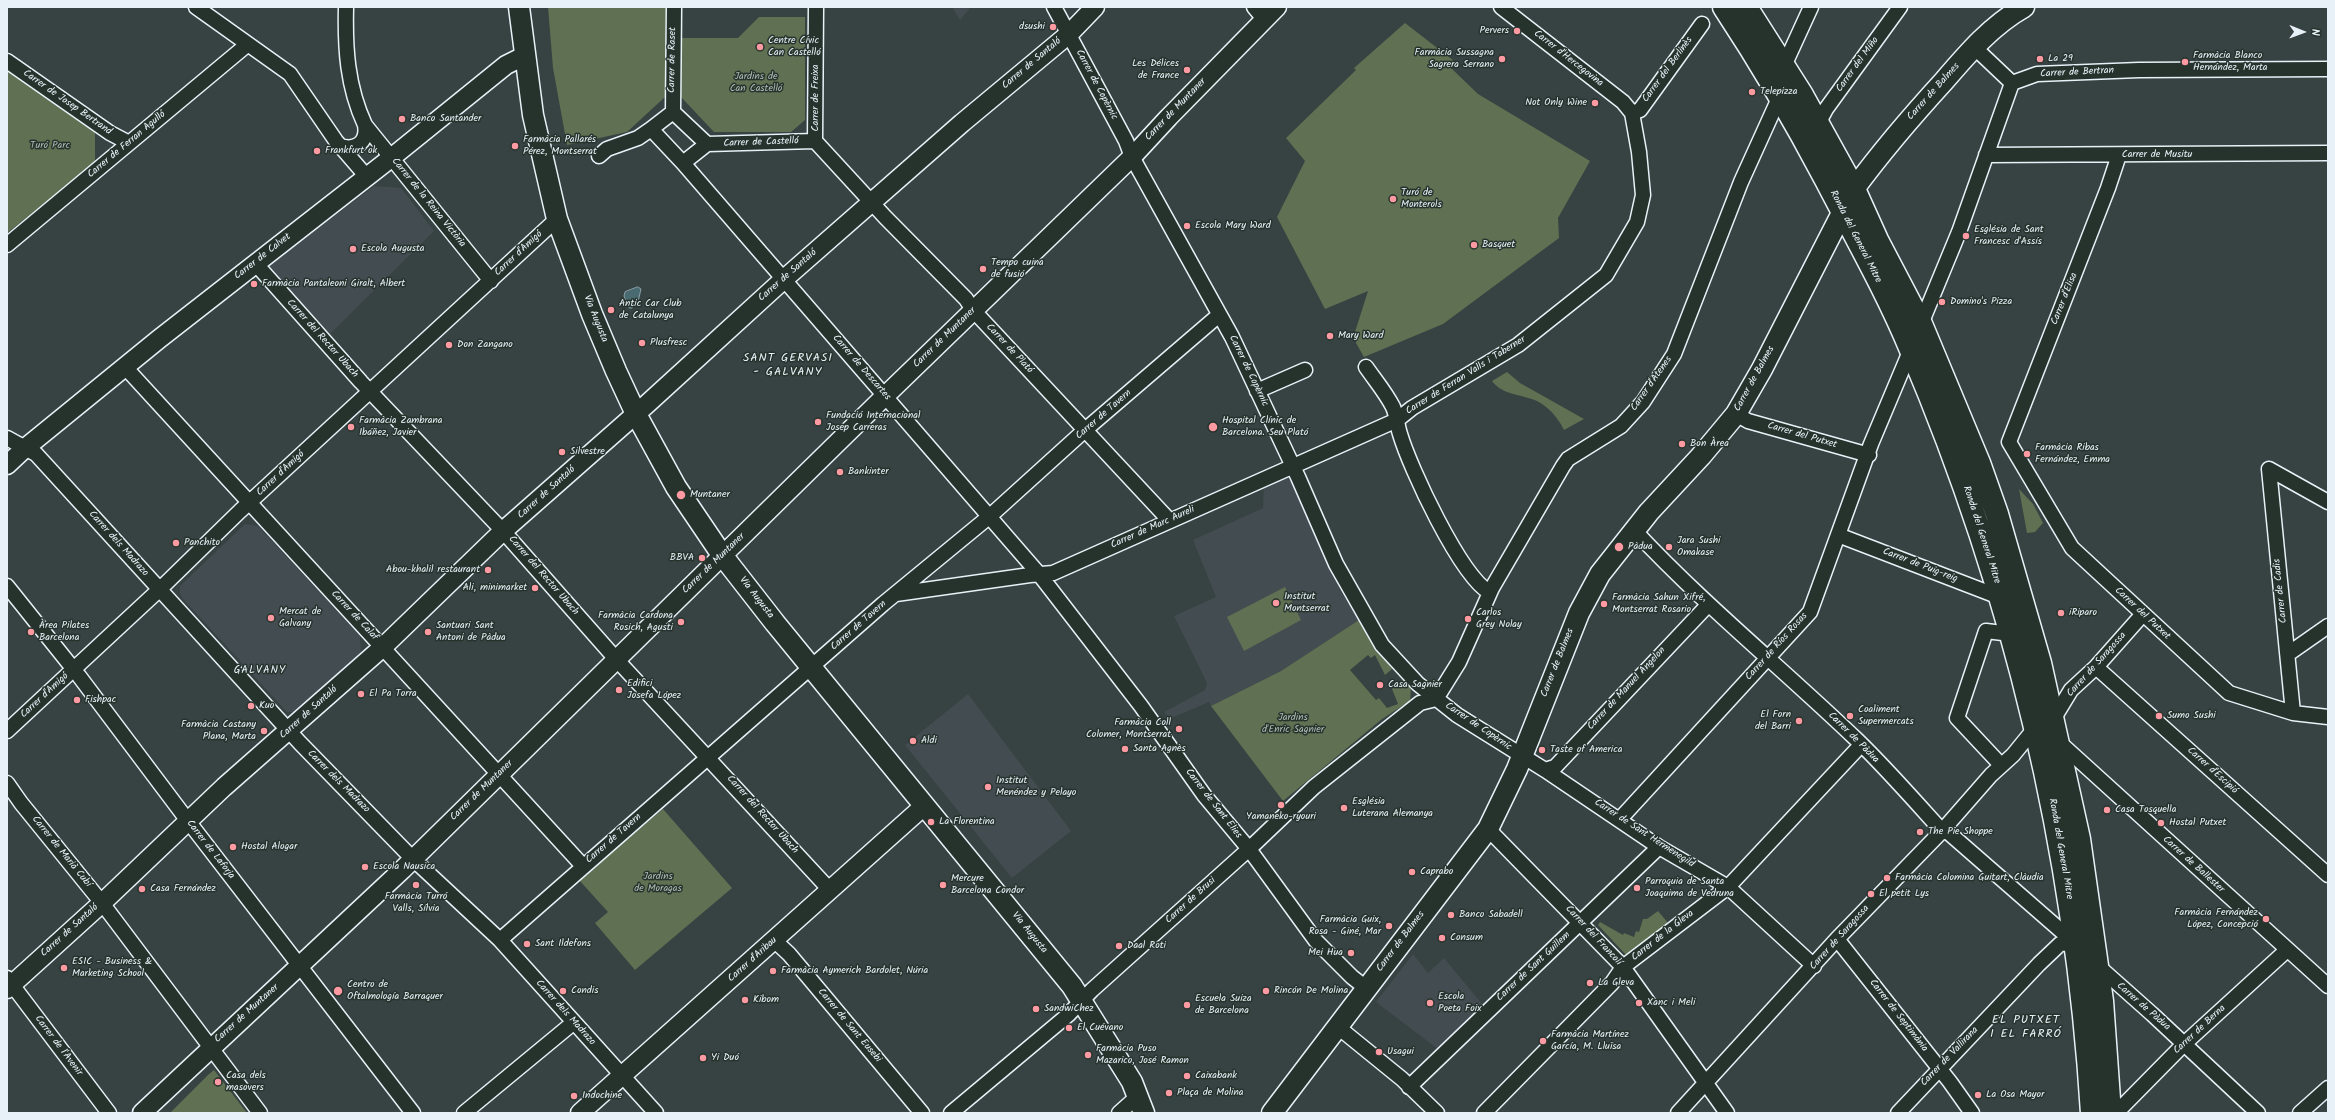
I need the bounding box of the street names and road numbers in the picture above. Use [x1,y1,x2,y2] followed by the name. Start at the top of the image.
[666,27,680,93] street label: Carrer de Raset
[1531,28,1605,90] street label: Carrer d'Hercegovina
[1640,35,1696,105] street label: Carrer del Berlinès
[1834,35,1882,95] street label: Carrer del Miño
[1000,36,1064,92] street label: Carrer de Santaló
[1072,48,1120,122] street label: Carrer de Copèrnic
[1905,61,1963,123] street label: Carrer de Balmes
[810,65,822,131] street label: Carrer de Freixa
[2040,65,2114,81] street label: Carrer de Bertran
[20,68,114,138] street label: Carrer de Josep Bertrand
[1143,76,1209,144] street label: Carrer de Muntaner
[86,109,168,181] street label: Carrer de Ferran Agulló
[723,136,799,150] street label: Carrer de Castelló
[2122,149,2192,161] street label: Carrer de Musitu
[388,156,468,250] street label: Carrer de la Reina Victòria
[1826,189,1884,285] street label: Ronda del General Mitre
[493,229,545,279] street label: Carrer d'Amigó
[232,231,294,283] street label: Carrer de Calvet
[756,247,820,305] street label: Carrer de Santaló
[2049,271,2081,327] street label: Carrer d'Elisa
[580,294,610,344] street label: Via Augusta
[284,297,360,381] street label: Carrer del Rector Ubach
[911,305,979,371] street label: Carrer de Muntaner
[983,322,1035,376] street label: Carrer de Plató
[829,333,893,403] street label: Carrer de Descartes
[1226,333,1270,409] street label: Carrer de Copèrnic
[1404,334,1528,418] street label: Carrer de Ferran Valls i Taberner
[1732,344,1778,414] street label: Carrer de Balmes
[1629,354,1675,414] street label: Carrer d'Atenes
[1074,388,1134,442] street label: Carrer de Tavern
[1766,420,1838,452] street label: Carrer del Putxet
[255,449,307,499] street label: Carrer d'Amigó
[516,464,578,522] street label: Carrer de Santaló
[1960,485,2002,585] street label: Ronda del General Mitre
[1109,504,1197,552] street label: Carrer de Marc Aureli
[85,509,151,579] street label: Carrer dels Madrazo
[680,531,748,597] street label: Carrer de Muntaner
[505,534,581,618] street label: Carrer del Rector Ubach
[1881,546,1959,586] street label: Carrer de Puig-reig
[2272,558,2290,624] street label: Carrer de Cadis
[736,575,776,621] street label: Via Augusta
[2112,585,2172,643] street label: Carrer del Putxet
[328,588,380,644] street label: Carrer de Calaf
[829,599,889,653] street label: Carrer de Tavern
[1743,611,1811,683] street label: Carrer de Ríos Rosas
[1539,627,1577,699] street label: Carrer de Balmes
[2065,630,2129,700] street label: Carrer de Saragossa
[1585,645,1669,733] street label: Carrer de Manuel Angelon
[19,671,71,721] street label: Carrer d'Amigó
[278,684,340,742] street label: Carrer de Santaló
[1442,700,1514,754] street label: Carrer de Copèrnic
[1825,710,1881,766] street label: Carrer de Pàdua
[2184,745,2240,797] street label: Carrer d'Escipió
[304,748,372,816] street label: Carrer dels Madrazo
[448,758,516,824] street label: Carrer de Muntaner
[1182,767,1244,841] street label: Carrer de Sant Elies
[724,773,800,857] street label: Carrer del Rector Ubach
[1592,797,1696,871] street label: Carrer de Sant Hermenegild
[2045,798,2075,900] street label: Ronda del General Mitre
[584,812,644,866] street label: Carrer de Tavern
[29,814,93,890] street label: Carrer de Marià Cubí
[183,818,237,882] street label: Carrer de Laforja
[2160,834,2226,896] street label: Carrer de Ballester
[1163,875,1219,927] street label: Carrer de Brusi
[39,902,101,960] street label: Carrer de Santaló
[1808,903,1872,973] street label: Carrer de Saragossa
[1562,904,1624,968] street label: Carrer del Francolí
[1629,908,1697,964] street label: Carrer de la Gleva
[1374,909,1428,975] street label: Carrer de Balmes
[1009,910,1049,956] street label: Via Augusta
[1495,930,1573,1004] street label: Carrer de Sant Guillem
[726,935,780,985] street label: Carrer d'Aribau
[1866,977,1930,1055] street label: Carrer de Septimània
[532,978,598,1048] street label: Carrer dels Madrazo
[2114,980,2172,1034] street label: Carrer de Pàdua
[212,982,282,1046] street label: Carrer de Muntaner
[815,987,883,1065] street label: Carrer de Sant Eusebi
[2171,1003,2229,1057] street label: Carrer de Berna
[31,1014,85,1078] street label: Carrer de l'Avenir
[1919,1025,1981,1089] street label: Carrer de Vallirana

